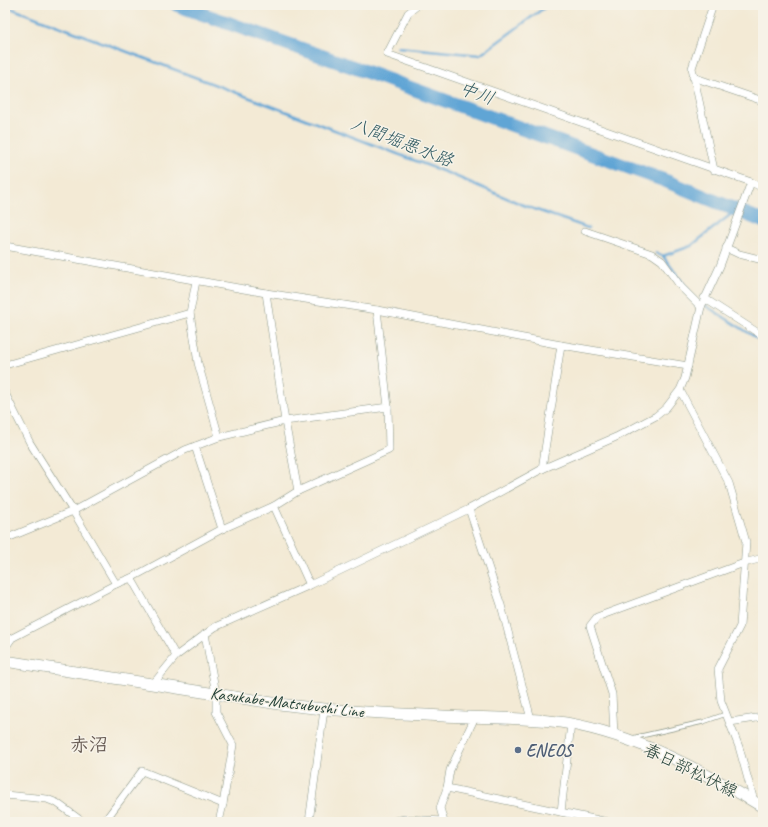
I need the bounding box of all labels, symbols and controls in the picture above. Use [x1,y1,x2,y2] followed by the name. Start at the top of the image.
[456,77,498,109] water label: 中川
[348,112,457,172] water label: 八間堀悪水路
[209,683,366,723] street label: Kasukabe-Matsubushi Line
[70,733,108,757] district label: 赤沼
[640,739,741,802] street label: 春日部松伏線
[526,740,574,761] place label: ENEOS
[513,745,523,755] marker: ENEOS

